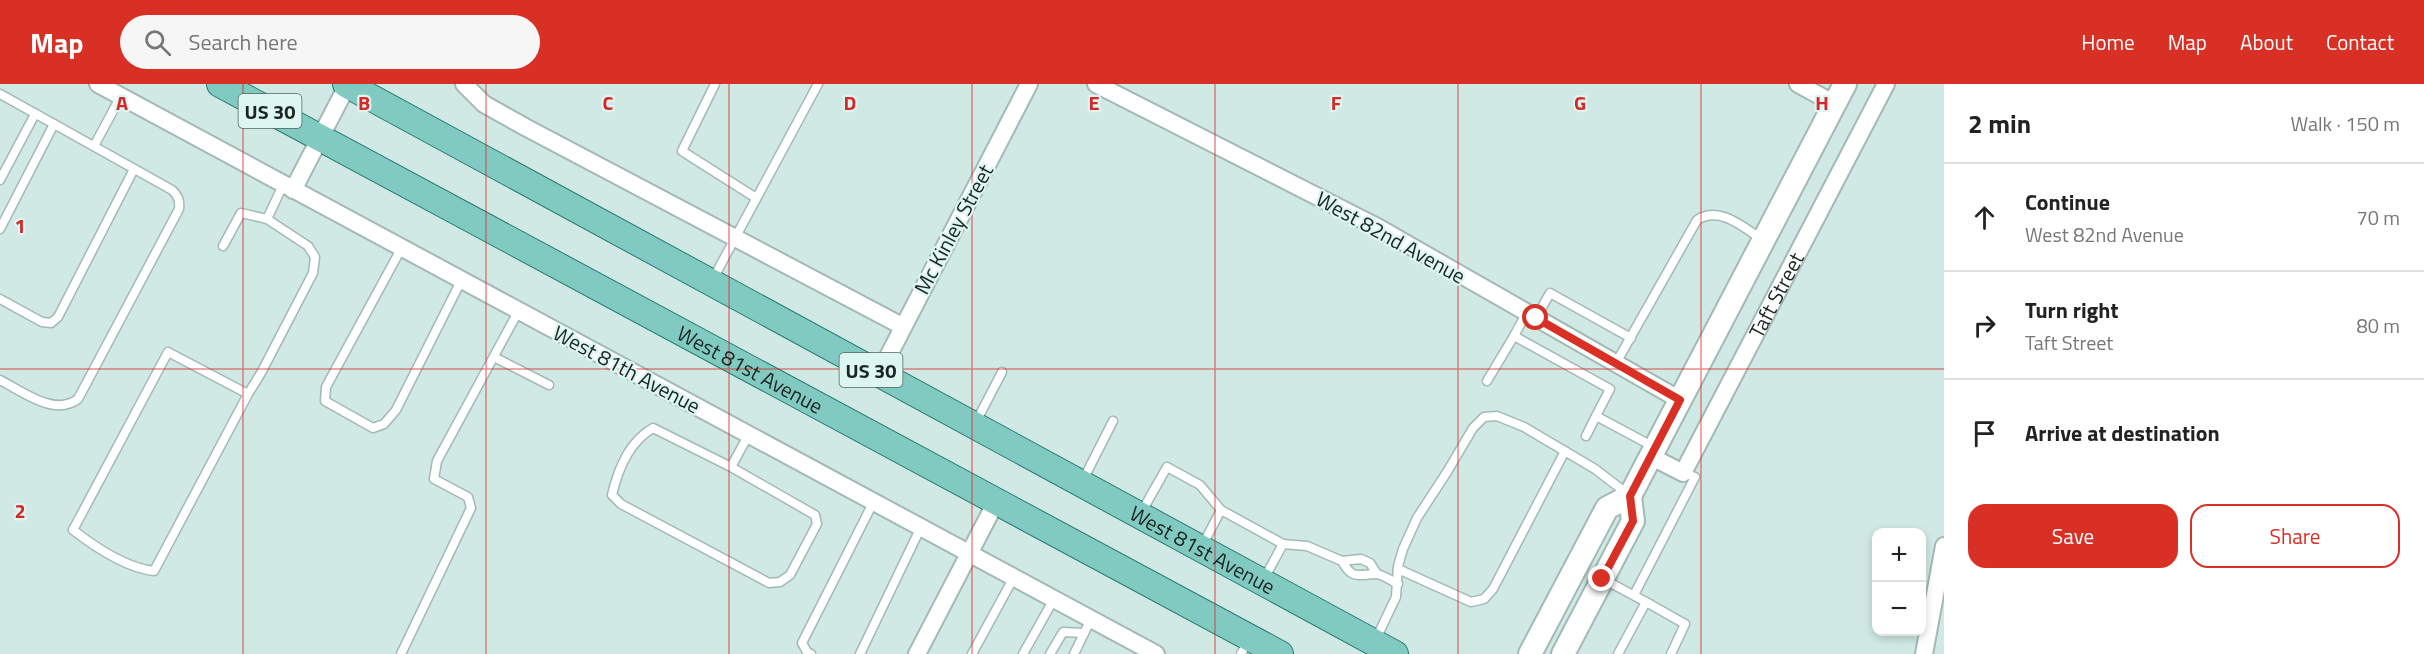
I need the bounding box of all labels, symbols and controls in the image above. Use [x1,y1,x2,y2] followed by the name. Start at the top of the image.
[120,15,540,69] search box
[30,21,84,64] text: Map
[189,25,298,59] text: Search here
[141,26,174,59] icon: search
[2081,26,2135,58] text: Home
[2168,26,2207,58] text: Map
[2240,26,2293,58] text: About
[2326,26,2394,58] text: Contact
[116,87,128,118] text: A
[358,87,370,118] text: B
[603,87,614,118] text: C
[844,87,856,118] text: D
[1088,87,1100,118] text: E
[1331,87,1342,118] text: F
[1574,87,1586,118] text: G
[1815,87,1829,118] text: H
[238,94,302,128] road number: US 30
[1968,104,2031,143] text: 2 min
[2291,108,2400,139] text: Walk · 150 m
[905,158,1001,300] street label: Mc Kinley Street
[1310,183,1472,291] street label: West 82nd Avenue
[2025,185,2110,219] text: Continue
[1968,201,2001,234] icon: ahead
[2356,202,2400,233] text: 70 m
[14,210,26,241] text: 1
[2025,219,2184,250] text: West 82nd Avenue
[1740,246,1812,343] street label: Taft Street
[2025,293,2119,327] text: Turn right
[1522,304,1548,330] route start
[1968,309,2001,342] icon: right
[2356,310,2400,341] text: 80 m
[548,317,706,421] street label: West 81th Avenue
[671,317,829,421] street label: West 81st Avenue
[2025,327,2113,358] text: Taft Street
[840,353,902,387] road number: US 30
[2025,416,2220,450] text: Arrive at destination
[1968,417,2001,450] icon: arrive
[14,495,26,526] text: 2
[1124,497,1281,602] street label: West 81st Avenue
[1968,504,2178,568] button: Save
[2190,504,2400,568] button: Share
[1872,528,1926,636] map controls
[1872,528,1926,582] button: +
[1588,565,1614,591] route end
[1872,582,1926,636] button: −

